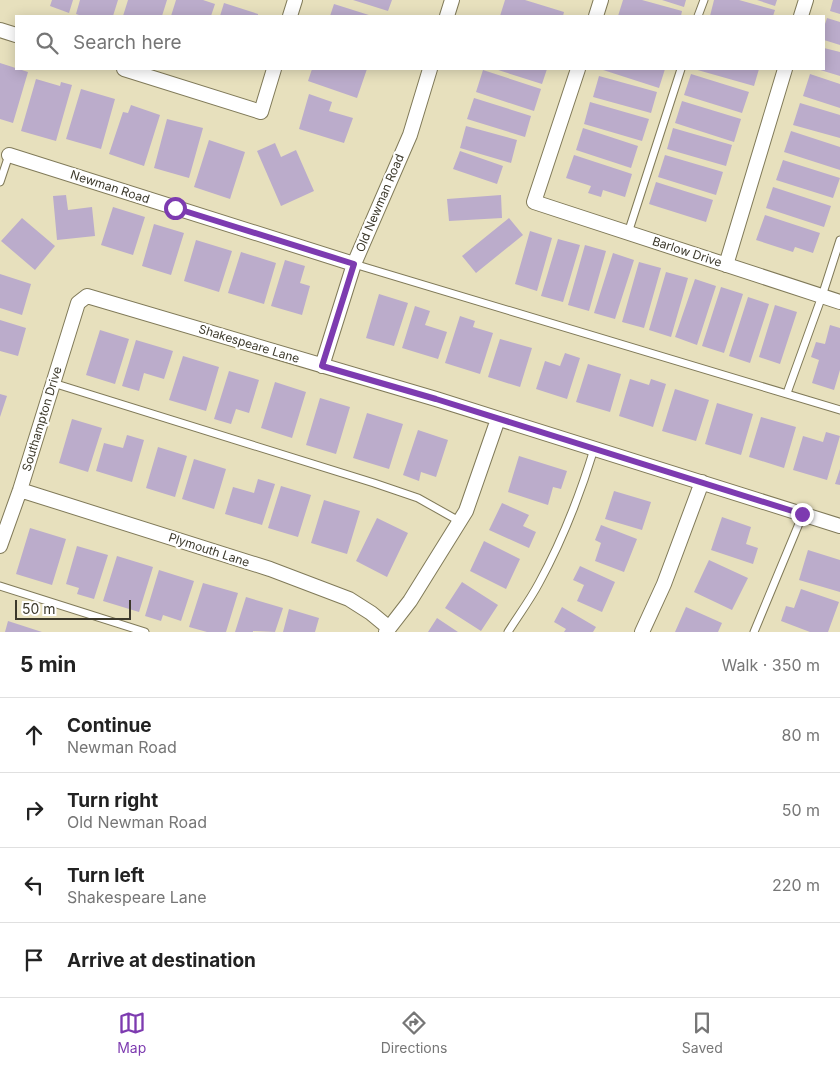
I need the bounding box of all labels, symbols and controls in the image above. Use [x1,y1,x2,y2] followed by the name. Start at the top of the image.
[15,15,825,70] search box
[33,29,61,57] icon: search
[73,31,182,54] text: Search here
[352,151,407,254] street label: Old Newman Road
[69,167,152,206] street label: Newman Road
[164,197,187,220] route start
[651,233,724,270] street label: Barlow Drive
[197,321,301,366] street label: Shakespeare Lane
[18,365,65,473] street label: Southampton Drive
[791,503,814,526] route end
[167,529,252,570] street label: Plymouth Lane
[15,597,131,620] scale bar
[22,600,56,617] text: 50 m
[20,652,76,677] text: 5 min
[722,655,820,675] text: Walk · 350 m
[67,714,152,737] text: Continue
[20,721,48,749] icon: ahead
[781,725,820,745] text: 80 m
[67,737,177,757] text: Newman Road
[67,789,158,812] text: Turn right
[20,796,48,824] icon: right
[782,800,820,820] text: 50 m
[67,812,207,832] text: Old Newman Road
[67,864,145,887] text: Turn left
[20,871,48,899] icon: left
[772,875,820,895] text: 220 m
[67,887,207,907] text: Shakespeare Lane
[20,946,48,974] icon: arrive
[67,949,256,972] text: Arrive at destination
[117,1009,146,1056] tab: Map
[381,1009,447,1056] tab: Directions
[682,1009,723,1056] tab: Saved

